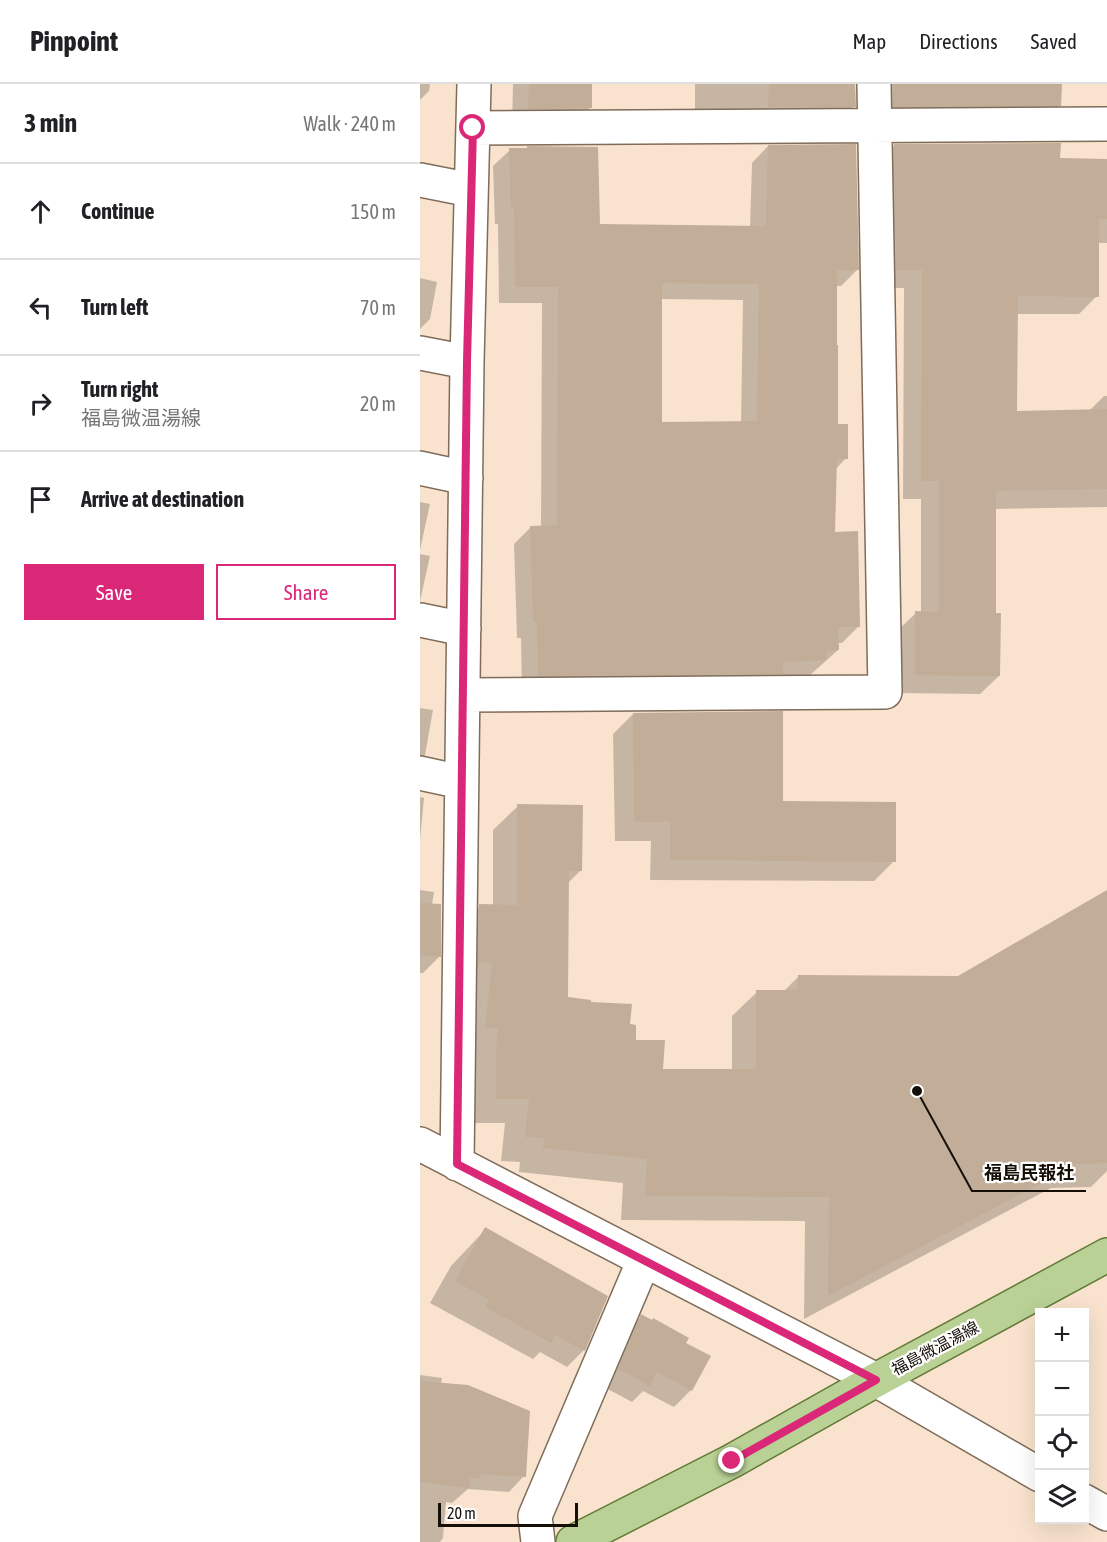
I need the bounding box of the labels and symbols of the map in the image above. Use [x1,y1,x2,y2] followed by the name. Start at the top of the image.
[459,114,485,140] route start
[972,1155,1086,1191] callout: 福島民報社
[984,1162,1074,1183] text: 福島民報社
[888,1318,982,1378] street label: 福島微温湯線
[718,1447,744,1473] route end
[438,1500,578,1528] scale bar

